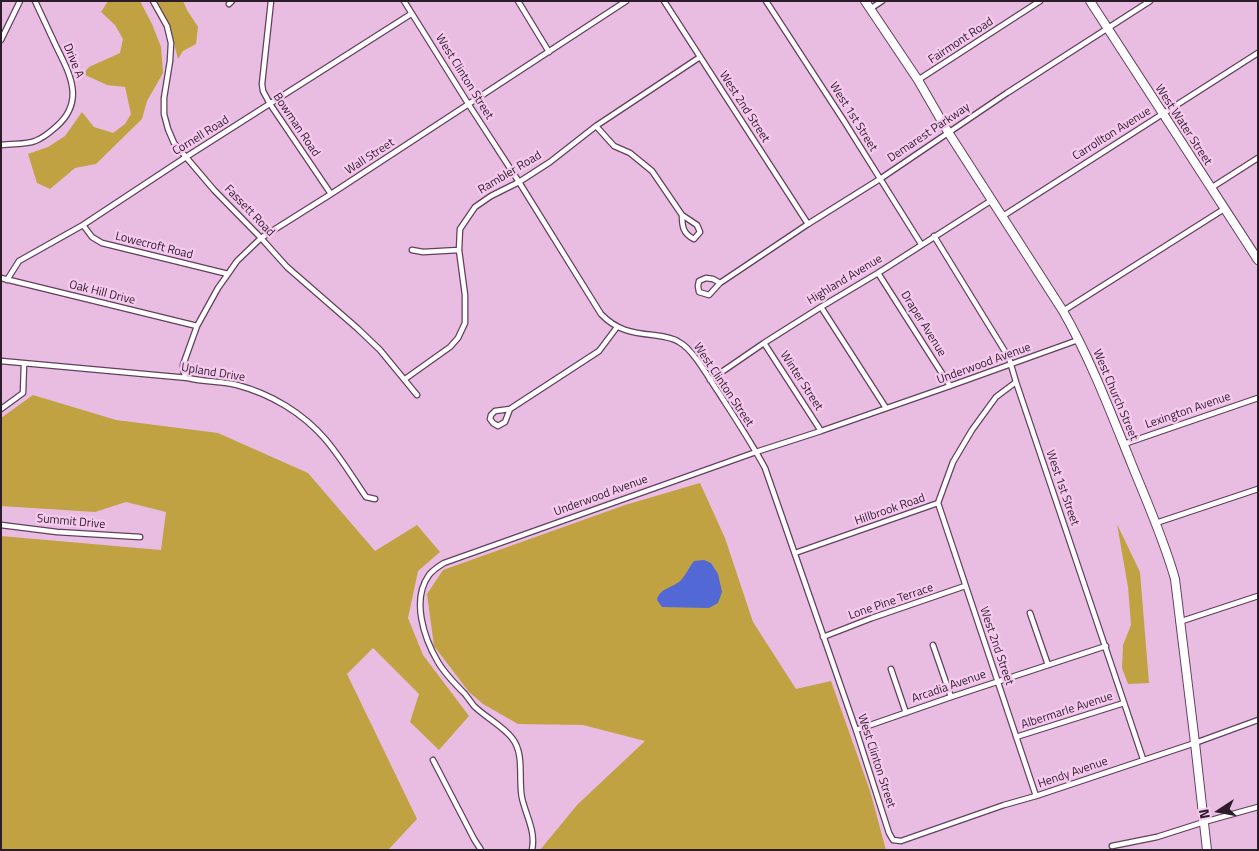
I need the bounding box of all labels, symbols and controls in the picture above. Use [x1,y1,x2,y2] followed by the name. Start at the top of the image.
[926,15,996,67] street label: Fairmont Road
[432,32,496,122] street label: West Clinton Street
[60,42,86,80] street label: Drive A
[716,69,772,145] street label: West 2nd Street
[826,80,880,154] street label: West 1st Street
[1152,82,1214,168] street label: West Water Street
[269,90,323,160] street label: Bowman Road
[885,100,973,166] street label: Demarest Parkway
[1070,104,1154,164] street label: Carrollton Avenue
[170,113,232,159] street label: Cornell Road
[343,136,397,178] street label: Wall Street
[476,148,544,198] street label: Rambler Road
[221,182,277,240] street label: Fassett Road
[114,229,194,263] street label: Lowecroft Road
[805,252,885,308] street label: Highland Avenue
[68,278,136,308] street label: Oak Hill Drive
[897,289,949,359] street label: Draper Avenue
[690,340,756,430] street label: West Clinton Street
[935,340,1033,388] street label: Underwood Avenue
[1089,347,1141,443] street label: West Church Street
[777,349,825,413] street label: Winter Street
[180,361,246,385] street label: Upland Drive
[1143,390,1233,432] street label: Lexington Avenue
[1042,448,1082,528] street label: West 1st Street
[552,472,650,520] street label: Underwood Avenue
[853,491,927,529] street label: Hillbrook Road
[36,512,106,532] street label: Summit Drive
[847,581,935,623] street label: Lone Pine Terrace
[976,605,1016,687] street label: West 2nd Street
[910,668,988,706] street label: Arcadia Avenue
[1019,689,1115,733] street label: Albermarle Avenue
[854,712,898,810] street label: West Clinton Street
[1036,754,1110,792] street label: Hendy Avenue
[1194,786,1244,836] north arrow
[1193,807,1215,821] text: N

